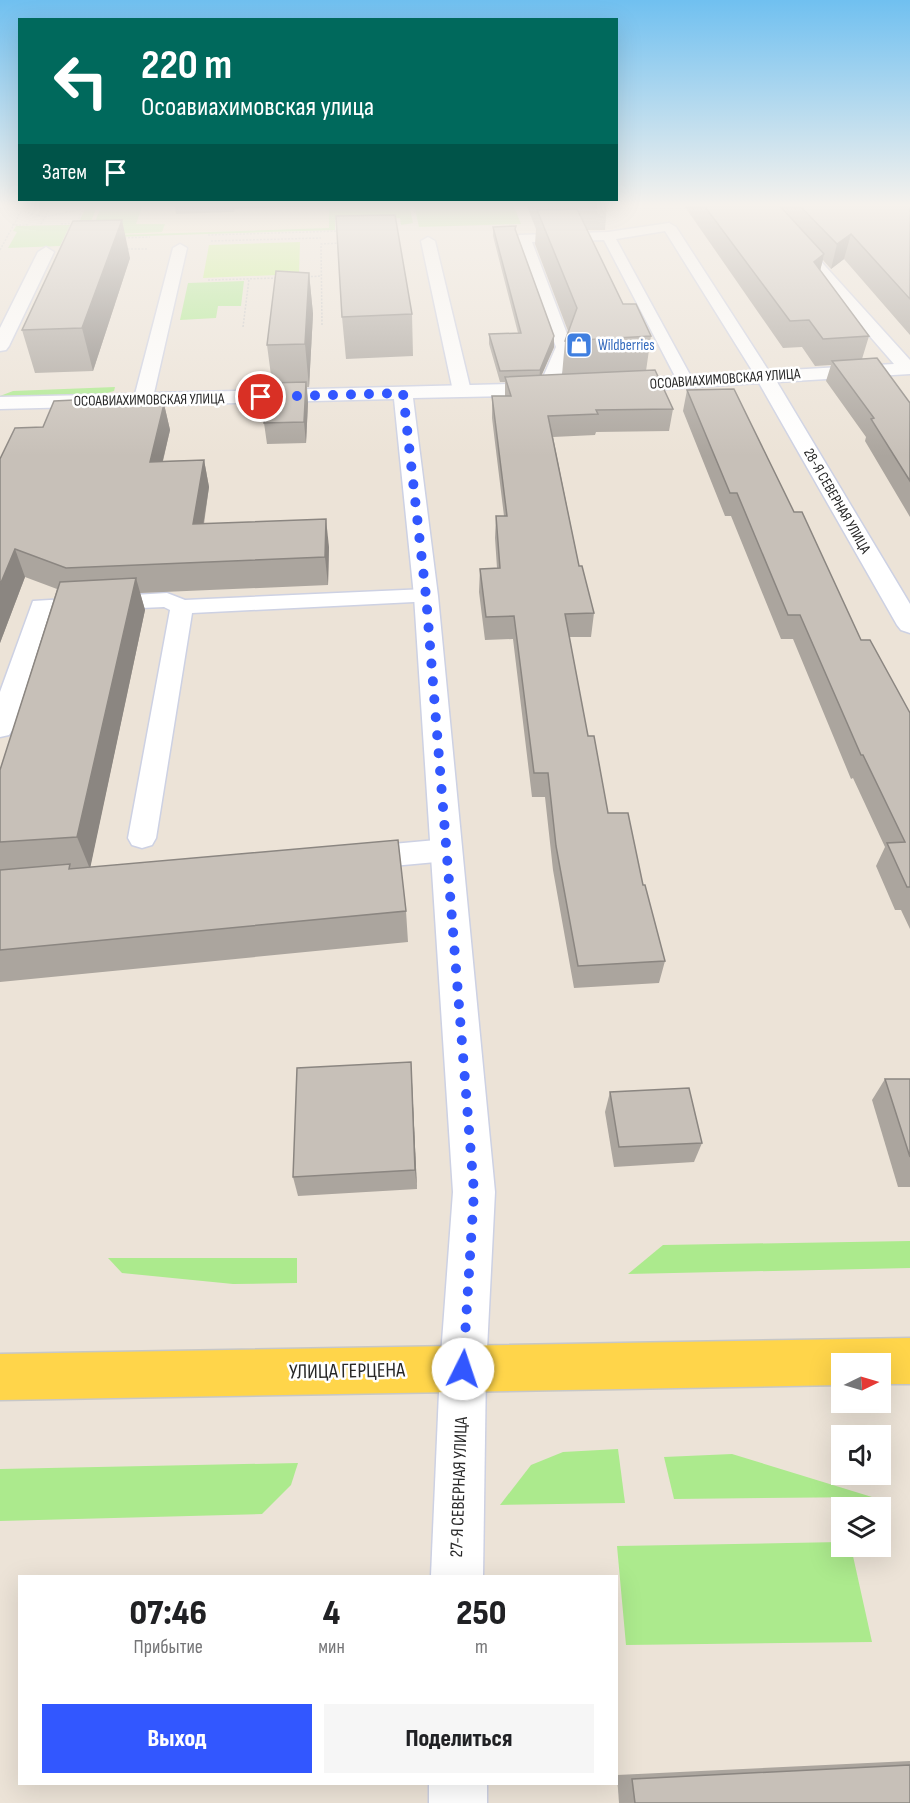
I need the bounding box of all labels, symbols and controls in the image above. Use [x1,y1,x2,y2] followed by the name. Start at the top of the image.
[141,40,232,91] text: 220 m
[42,42,120,120] icon: left
[141,91,374,123] text: Осоавиахимовская улица
[99,156,132,189] icon: arrive
[42,159,87,186] text: Затем
[564,330,594,360] shop icon: Wildberries
[598,336,655,355] place label: Wildberries
[649,364,801,394] street label: ОСОАВИАХИМОВСКАЯ УЛИЦА
[235,371,286,422] pin
[244,380,277,413] icon: arrive
[73,389,225,411] street label: ОСОАВИАХИМОВСКАЯ УЛИЦА
[799,445,875,558] street label: 28-Я СЕВЕРНАЯ УЛИЦА
[431,1337,495,1401] position arrow
[831,1353,891,1413] north arrow
[831,1353,891,1557] map controls
[289,1357,406,1385] street label: УЛИЦА ГЕРЦЕНА
[446,1416,472,1558] street label: 27-Я СЕВЕРНАЯ УЛИЦА
[831,1425,891,1485] button: sound
[831,1497,891,1557] button: layers
[129,1592,207,1635] text: 07:46
[323,1592,340,1635] text: 4
[456,1592,506,1635] text: 250
[134,1635,203,1659] text: Прибытие
[318,1635,345,1659] text: мин
[475,1635,488,1659] text: m
[42,1704,312,1773] button: Выход
[324,1704,594,1773] button: Поделиться

